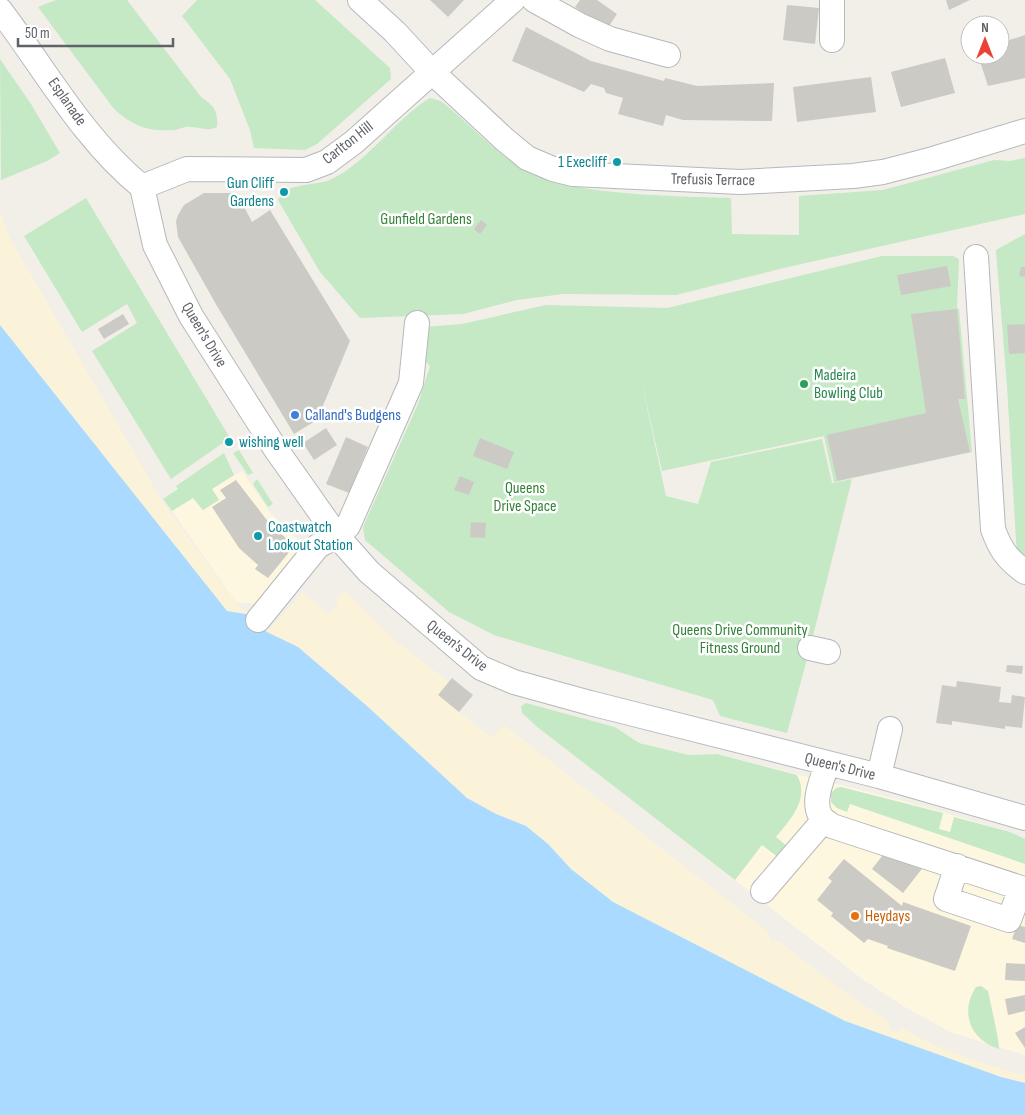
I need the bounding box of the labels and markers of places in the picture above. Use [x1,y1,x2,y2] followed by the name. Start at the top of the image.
[558,153,608,172] place label: 1 Execliff
[611,156,623,168] marker: 1 Execliff
[227,174,275,211] place label: Gun Cliff Gardens
[278,186,290,198] marker: Gun Cliff Gardens
[814,366,883,403] place label: Madeira Bowling Club
[798,378,810,390] marker: Madeira Bowling Club
[305,406,401,425] place label: Calland's Budgens
[289,409,301,421] marker: Calland's Budgens
[239,433,304,452] place label: wishing well
[223,436,235,448] marker: wishing well
[268,518,353,555] place label: Coastwatch Lookout Station
[252,530,264,542] marker: Coastwatch Lookout Station
[865,907,910,926] place label: Heydays
[849,910,861,922] marker: Heydays

